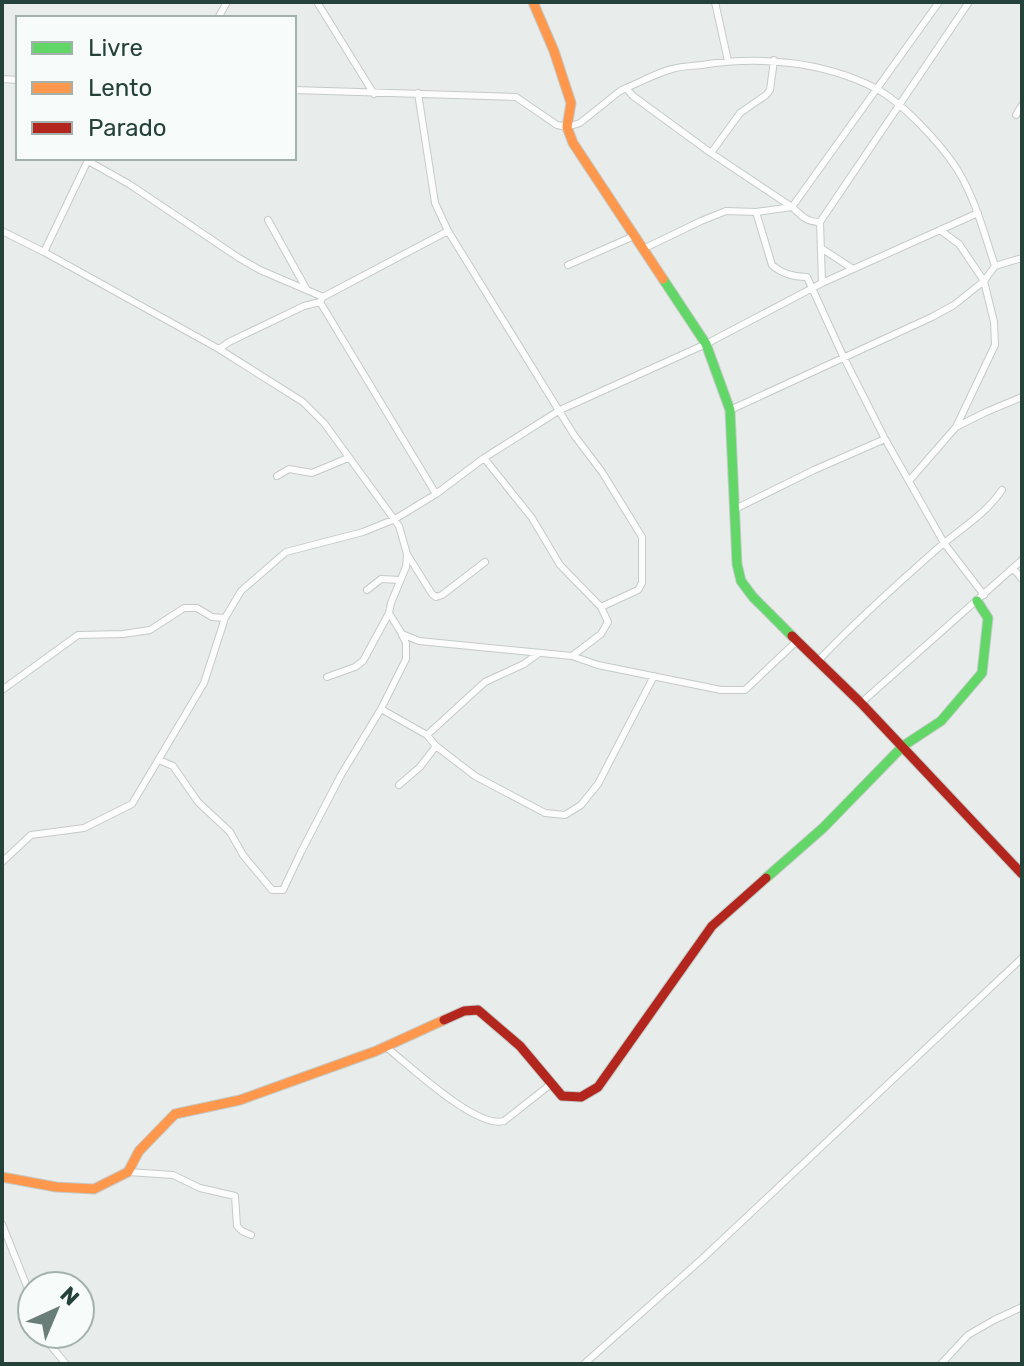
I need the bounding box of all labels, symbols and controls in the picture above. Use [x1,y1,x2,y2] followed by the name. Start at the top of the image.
[16,16,296,160] legend
[88,34,143,62] text: Livre
[88,74,152,102] text: Lento
[88,114,167,142] text: Parado
[16,1270,96,1350] north arrow
[54,1281,85,1311] text: N

